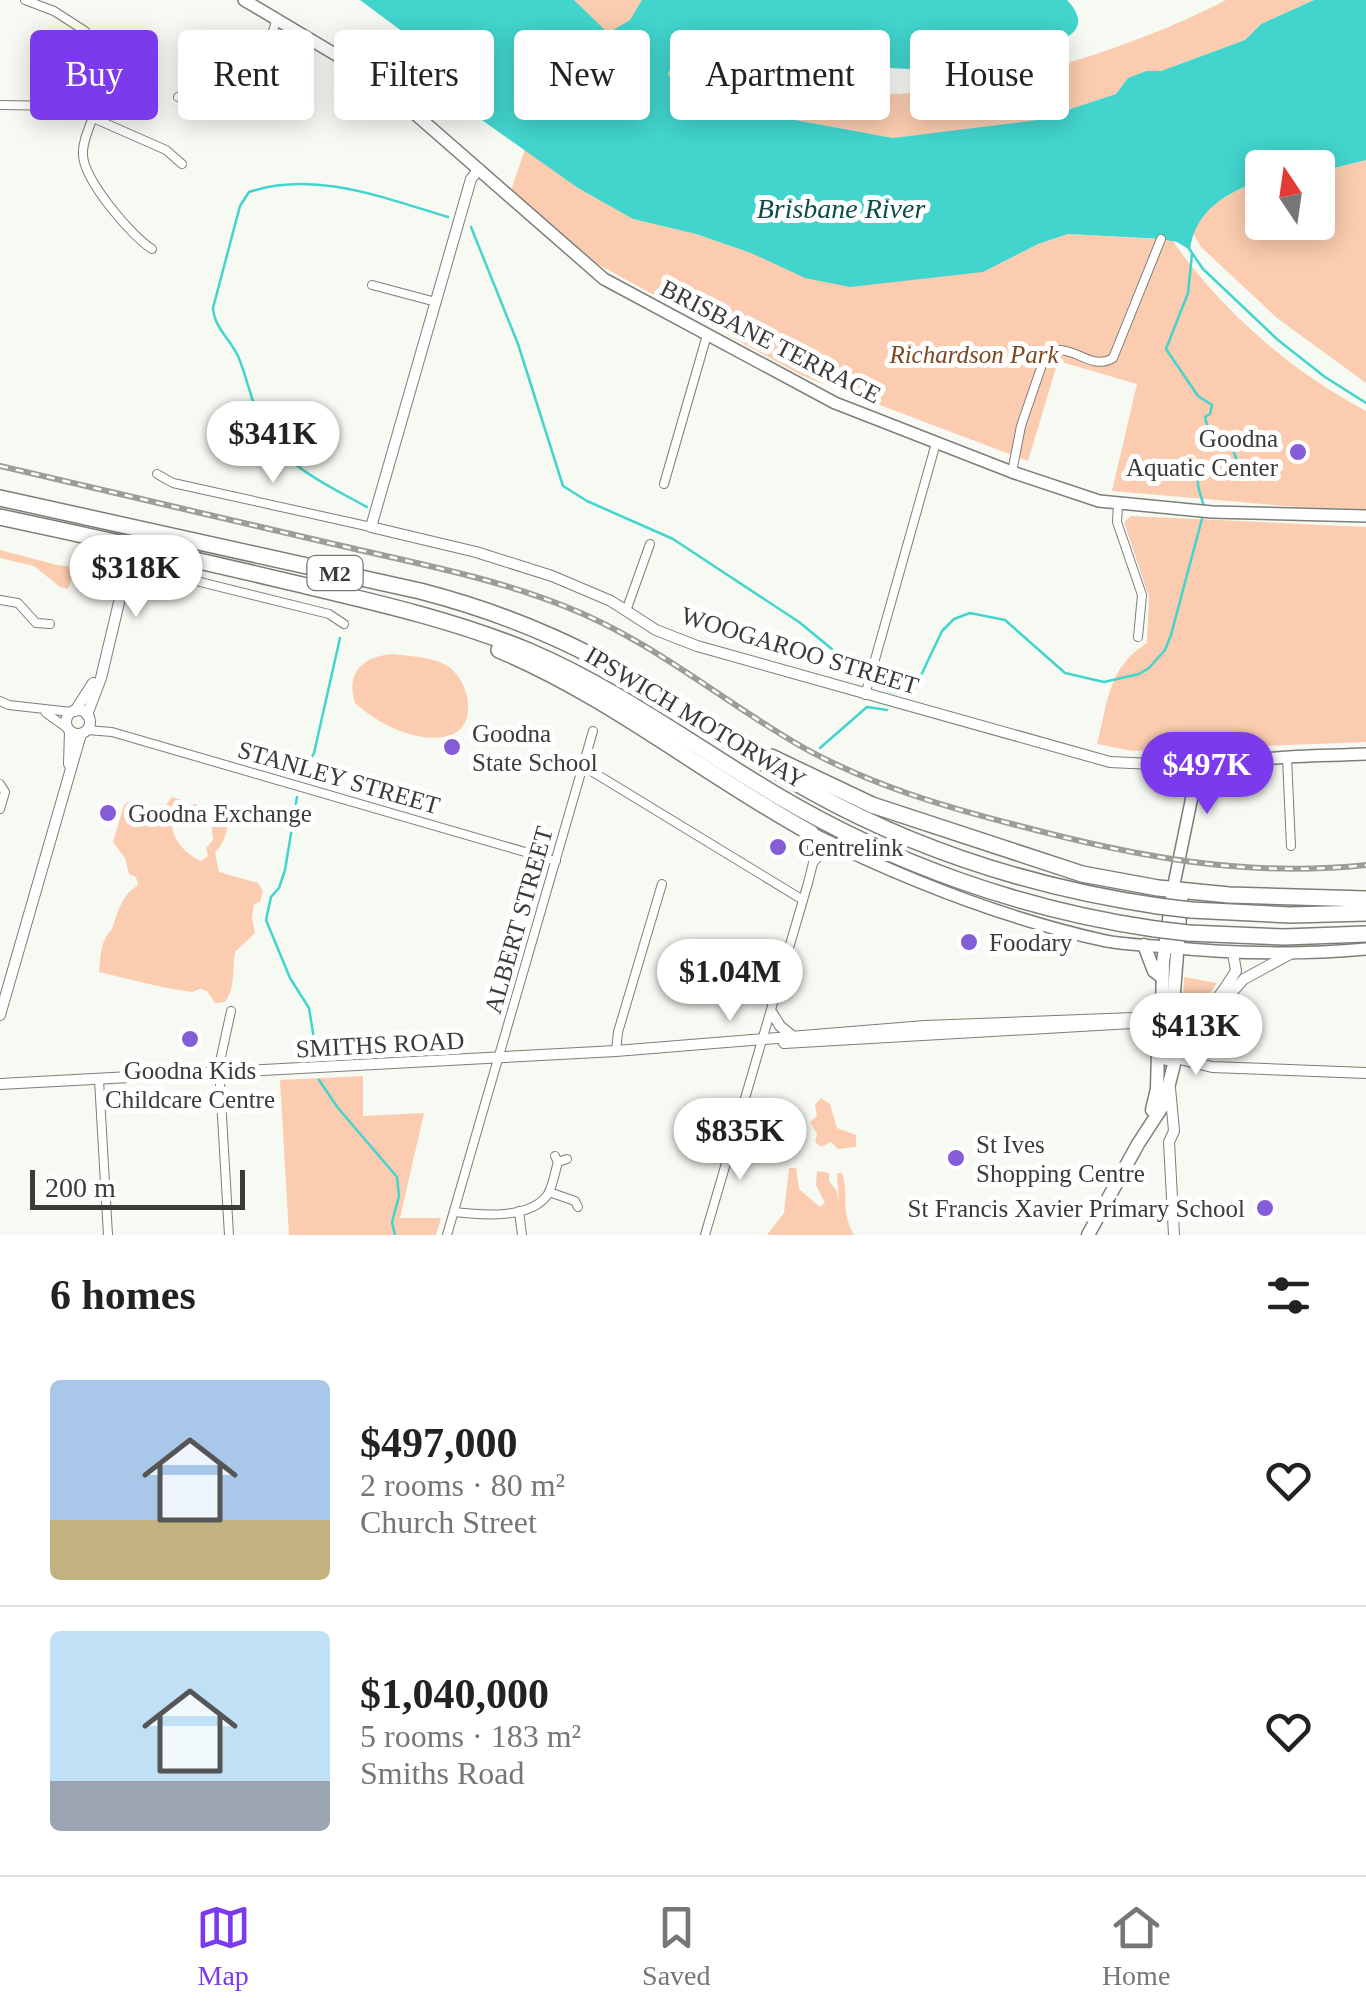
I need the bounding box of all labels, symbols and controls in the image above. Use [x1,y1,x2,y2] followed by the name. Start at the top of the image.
[30,30,158,120] chip: Buy
[178,30,314,120] chip: Rent
[334,30,494,120] chip: Filters
[514,30,650,120] chip: New
[670,30,890,120] chip: Apartment
[910,30,1069,120] chip: House
[1245,150,1335,240] north arrow
[1245,150,1335,240] map controls
[757,193,925,224] water label: Brisbane River
[656,274,885,409] street label: BRISBANE TERRACE
[888,341,1059,368] park label: Richardson Park
[203,401,343,486] pin: $341K
[229,415,317,451] text: $341K
[1126,425,1279,481] place label: Goodna Aquatic Center
[1287,441,1309,463] marker: Goodna Aquatic Center
[66,535,206,620] pin: $318K
[92,549,180,585] text: $318K
[308,556,362,590] road number: M2
[678,602,922,699] street label: WOOGAROO STREET
[581,641,811,794] street label: IPSWICH MOTORWAY
[472,720,598,776] place label: Goodna State School
[1137,732,1277,817] pin: $497K
[235,736,443,819] street label: STANLEY STREET
[441,736,463,758] marker: Goodna State School
[1163,746,1251,782] text: $497K
[128,800,312,827] place label: Goodna Exchange
[97,802,119,824] marker: Goodna Exchange
[479,824,558,1017] street label: ALBERT STREET
[798,834,904,861] place label: Centrelink
[767,836,789,858] marker: Centrelink
[989,929,1073,956] place label: Foodary
[958,931,980,953] marker: Foodary
[649,939,811,1024] pin: $1.04M
[679,953,781,989] text: $1.04M
[1126,993,1266,1078] pin: $413K
[1152,1007,1240,1043] text: $413K
[295,1027,465,1062] street label: SMITHS ROAD
[179,1028,201,1050] marker: Goodna Kids Childcare Centre
[105,1057,275,1113] place label: Goodna Kids Childcare Centre
[670,1098,810,1183] pin: $835K
[696,1112,784,1148] text: $835K
[976,1131,1145,1187] place label: St Ives Shopping Centre
[945,1147,967,1169] marker: St Ives Shopping Centre
[30,1165,245,1210] scale bar
[45,1172,116,1203] text: 200 m
[908,1195,1245,1222] place label: St Francis Xavier Primary School
[1254,1197,1276,1219] marker: St Francis Xavier Primary School
[1261,1268,1316,1323] icon: filters
[50,1272,196,1318] text: 6 homes
[130,1420,250,1540] icon: home
[360,1420,518,1466] text: $497,000
[1261,1453,1316,1508] icon: heart
[360,1467,565,1503] text: 2 rooms · 80 m²
[360,1504,537,1540] text: Church Street
[130,1671,250,1791] icon: home
[360,1671,549,1717] text: $1,040,000
[1261,1704,1316,1759] icon: heart
[360,1718,581,1754] text: 5 rooms · 183 m²
[360,1755,524,1791] text: Smiths Road
[196,1900,251,1992] tab: Map
[642,1900,711,1992] tab: Saved
[1102,1900,1170,1992] tab: Home

